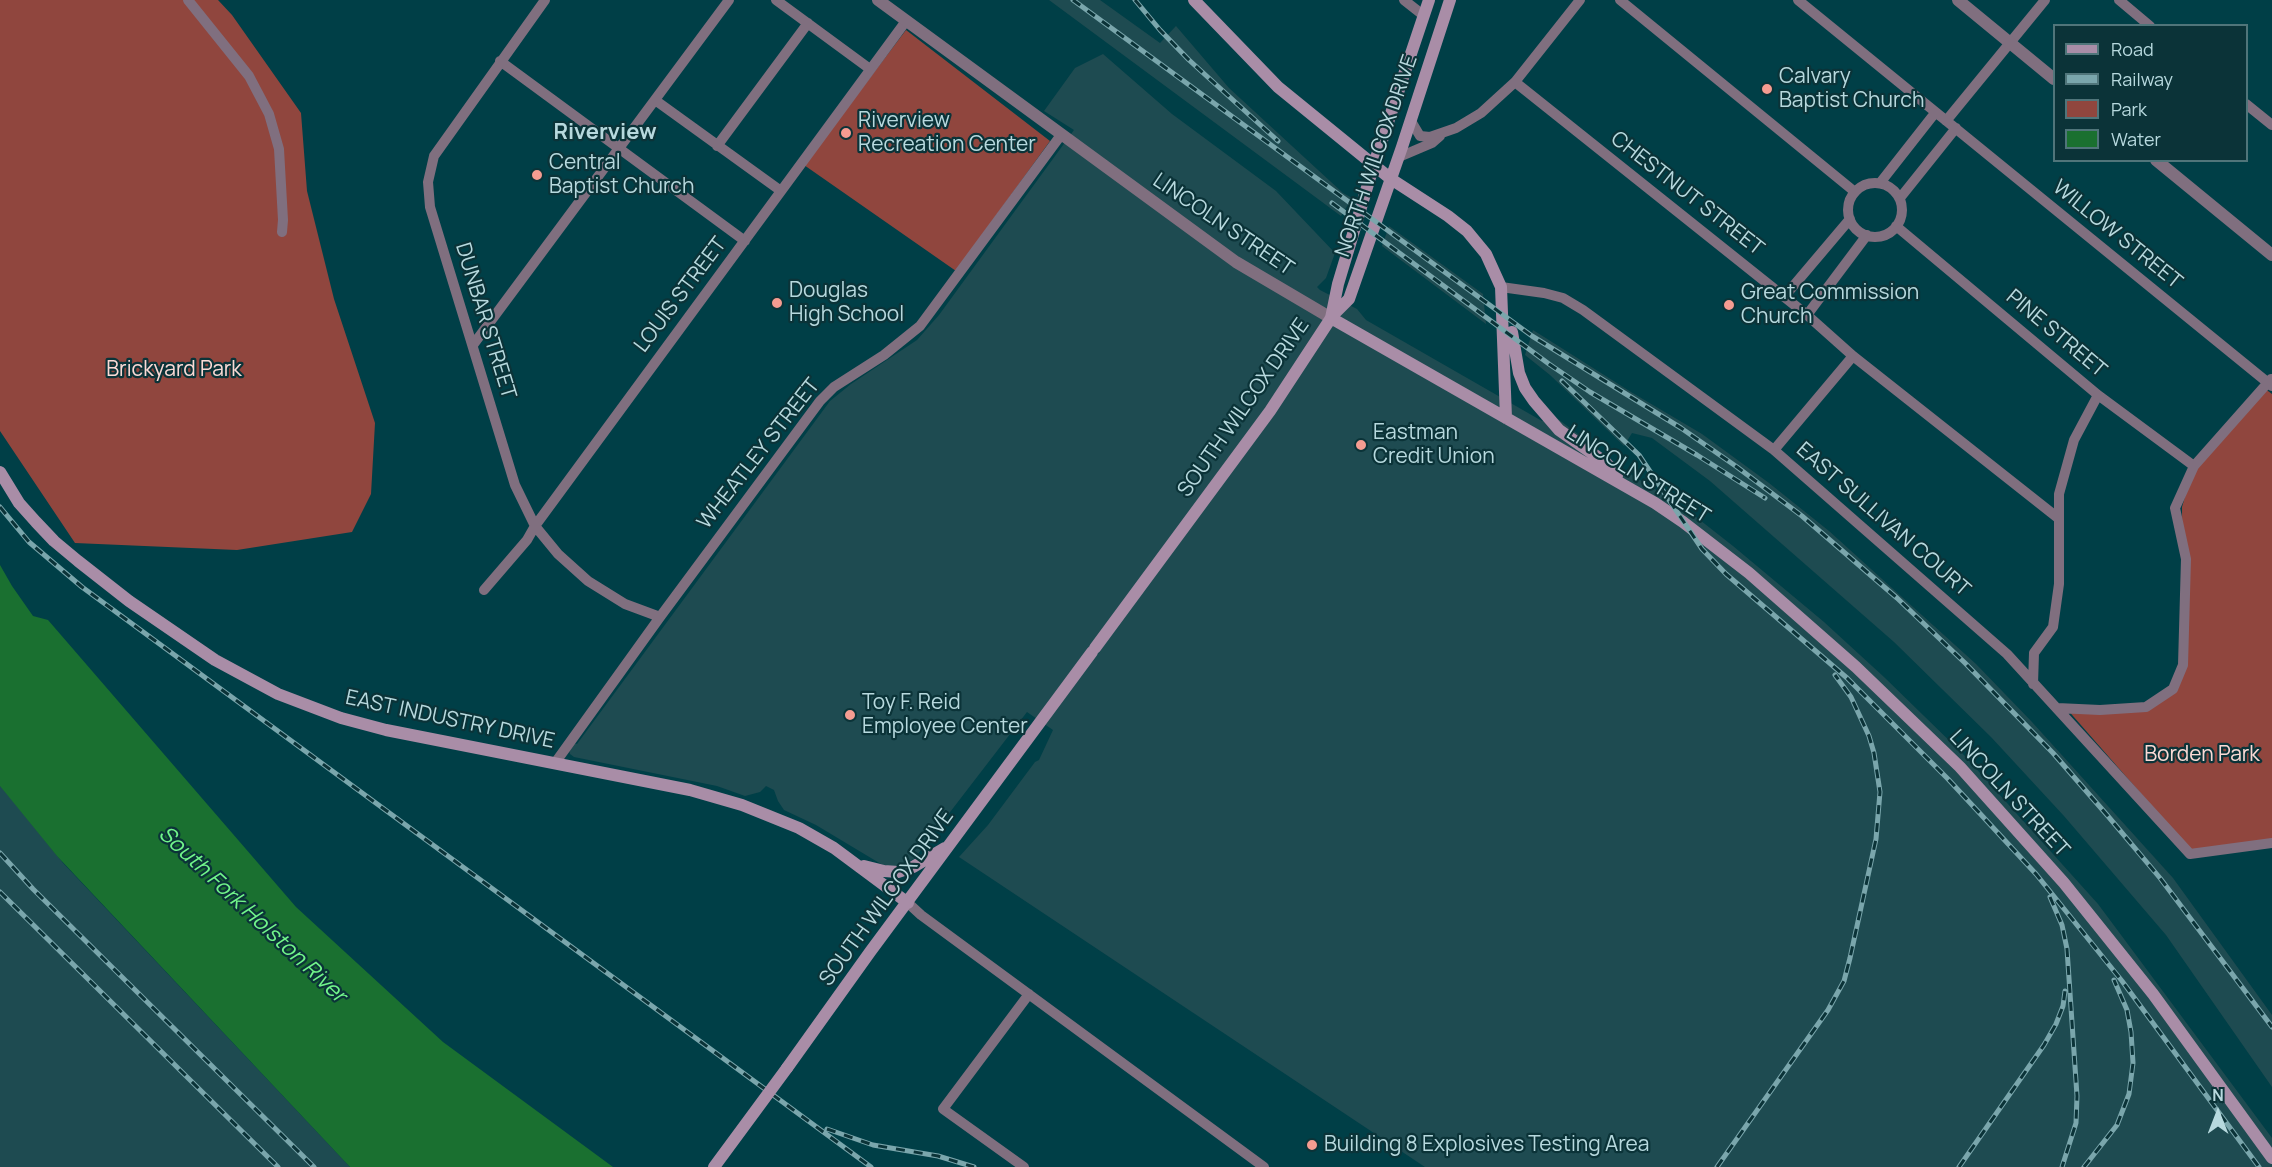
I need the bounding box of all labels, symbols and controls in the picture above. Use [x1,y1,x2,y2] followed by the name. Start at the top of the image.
[2053,24,2248,162] legend
[2111,37,2154,61] text: Road
[1331,52,1423,260] street label: NORTH WILCOX DRIVE
[1779,64,1924,114] place label: Calvary Baptist Church
[2111,67,2173,91] text: Railway
[1760,82,1774,96] marker: Calvary Baptist Church
[2111,97,2147,121] text: Park
[858,108,1036,158] place label: Riverview Recreation Center
[553,120,657,146] district label: Riverview
[839,126,853,140] marker: Riverview Recreation Center
[1605,126,1769,262] street label: CHESTNUT STREET
[2111,127,2161,151] text: Water
[549,150,694,200] place label: Central Baptist Church
[530,168,544,182] marker: Central Baptist Church
[1148,169,1298,281] street label: LINCOLN STREET
[2047,175,2187,295] street label: WILLOW STREET
[630,233,732,357] street label: LOUIS STREET
[449,240,521,402] street label: DUNBAR STREET
[789,278,904,328] place label: Douglas High School
[1741,280,1919,330] place label: Great Commission Church
[2001,285,2111,383] street label: PINE STREET
[770,296,784,310] marker: Douglas High School
[1722,298,1736,312] marker: Great Commission Church
[1173,314,1315,502] street label: SOUTH WILCOX DRIVE
[106,357,242,383] park label: Brickyard Park
[692,374,826,534] street label: WHEATLEY STREET
[1373,420,1495,470] place label: Eastman Credit Union
[1561,421,1715,529] street label: LINCOLN STREET
[1354,438,1368,452] marker: Eastman Credit Union
[1791,438,1975,602] street label: EAST SULLIVAN COURT
[343,686,557,754] street label: EAST INDUSTRY DRIVE
[862,690,1028,740] place label: Toy F. Reid Employee Center
[843,708,857,722] marker: Toy F. Reid Employee Center
[1944,725,2074,863] street label: LINCOLN STREET
[2144,742,2260,768] park label: Borden Park
[814,805,960,991] street label: SOUTH WILCOX DRIVE
[153,821,351,1009] water label: South Fork Holston River
[2188,1083,2248,1143] north arrow
[2212,1084,2224,1106] text: N
[1324,1132,1649,1158] place label: Building 8 Explosives Testing Area
[1305,1138,1319,1152] marker: Building 8 Explosives Testing Area

